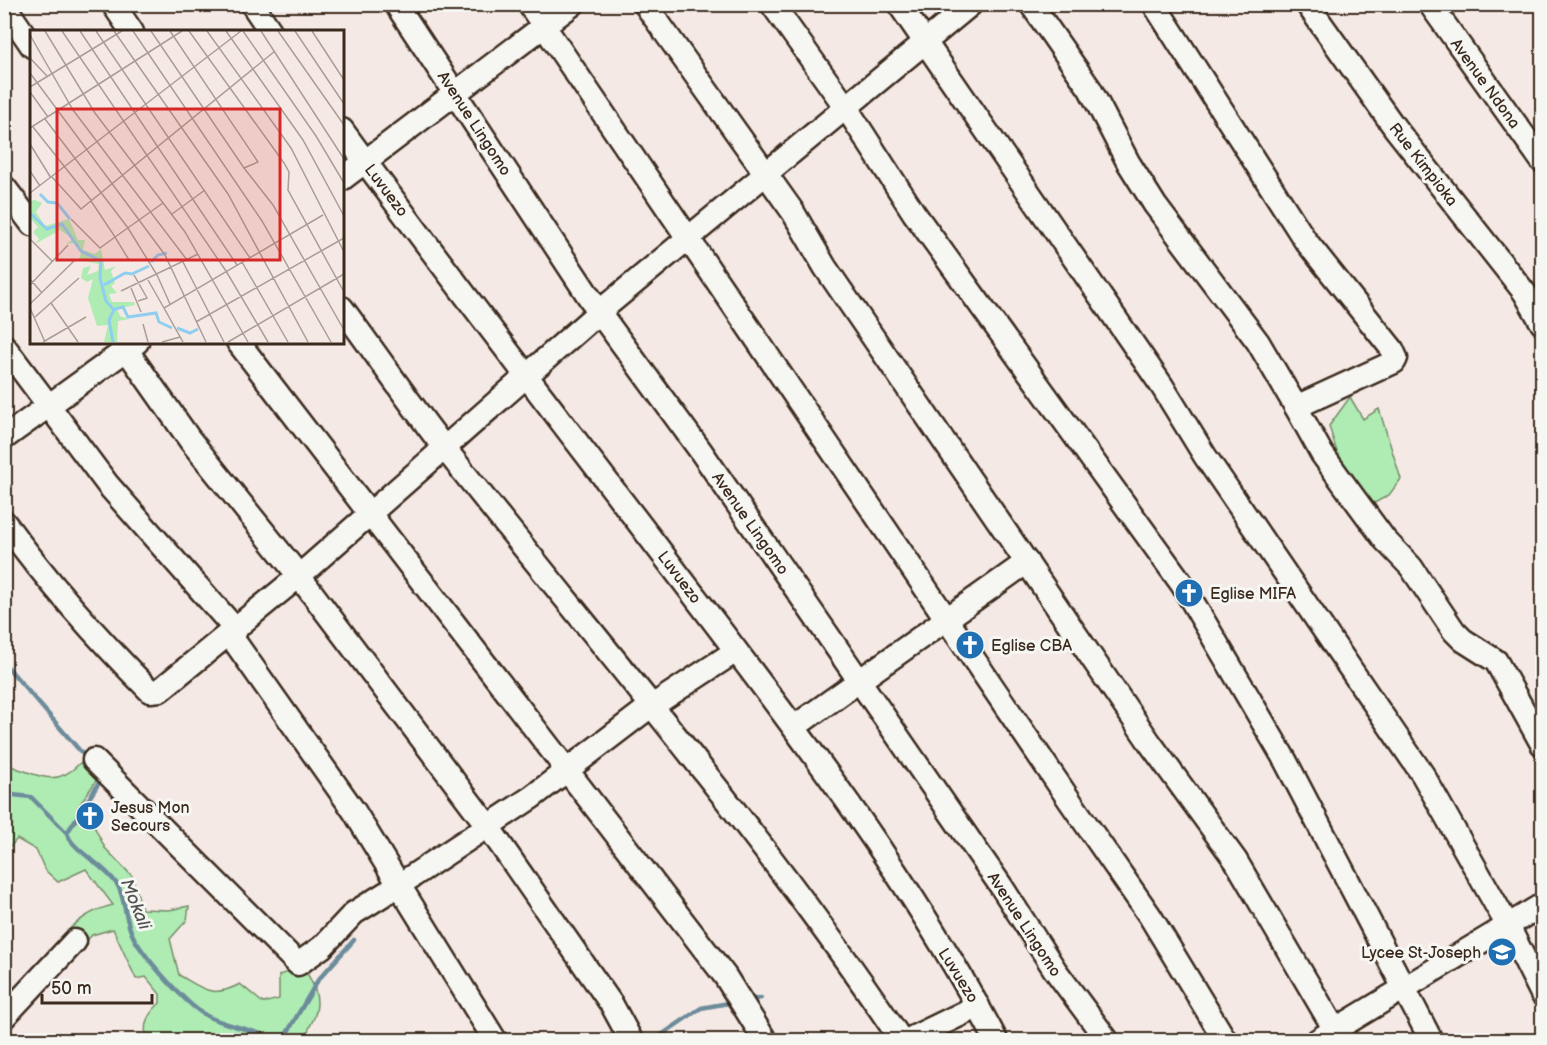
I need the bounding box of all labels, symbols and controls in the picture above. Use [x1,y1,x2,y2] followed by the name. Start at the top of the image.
[30,30,344,344] inset map
[1446,35,1524,133] street label: Avenue Ndona
[433,68,515,180] street label: Avenue Lingomo
[1385,120,1461,210] street label: Rue Kimpioka
[360,161,412,221] street label: Luvuezo
[707,469,792,579] street label: Avenue Lingomo
[653,548,705,608] street label: Luvuezo
[1173,577,1205,609] church icon: Eglise MIFA
[1210,585,1296,604] place label: Eglise MIFA
[954,629,986,661] church icon: Eglise CBA
[991,637,1072,656] place label: Eglise CBA
[111,799,190,836] place label: Jesus Mon Secours
[74,800,106,832] church icon: Jesus Mon Secours
[983,869,1065,981] street label: Avenue Lingomo
[116,876,156,934] water label: Mokali
[1486,936,1518,968] school or university icon: Lycee St-Joseph
[1361,944,1481,963] place label: Lycee St-Joseph
[934,945,982,1007] street label: Luvuezo
[42,967,152,1005] scale bar
[51,978,92,999] text: 50 m

